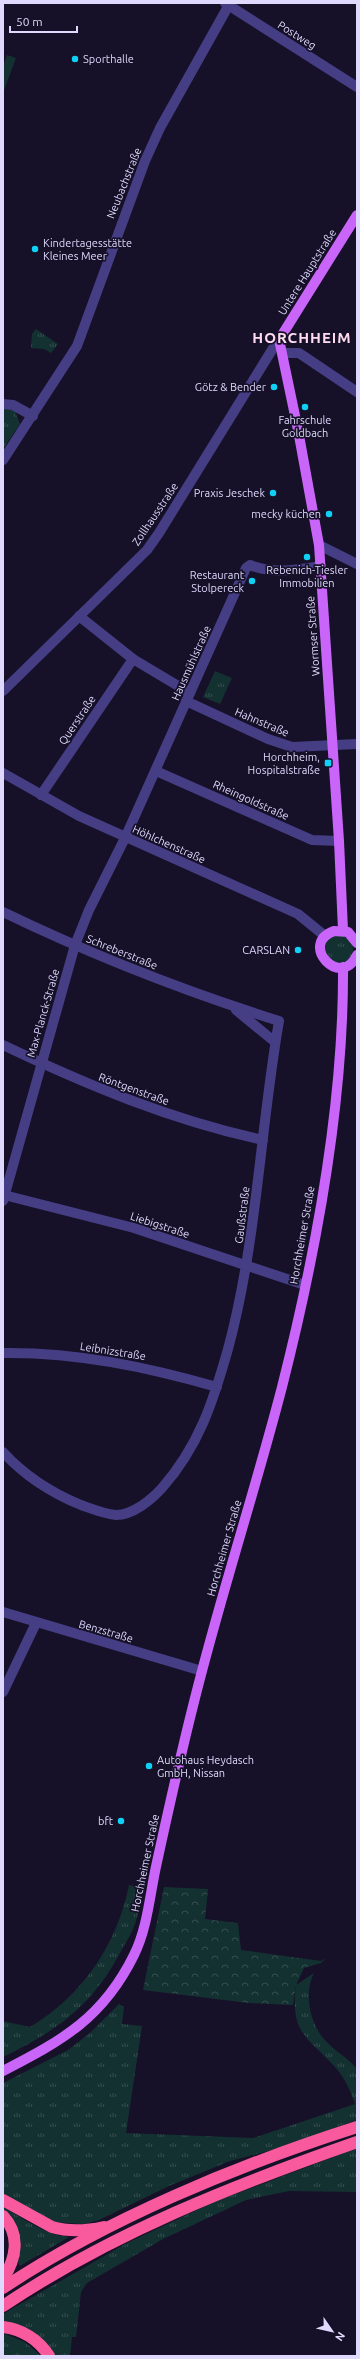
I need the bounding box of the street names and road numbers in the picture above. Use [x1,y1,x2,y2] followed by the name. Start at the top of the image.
[276,19,318,51] street label: Postweg
[104,146,144,220] street label: Neubachstraße
[276,227,338,317] street label: Untere Hauptstraße
[130,480,180,548] street label: Zollhausstraße
[304,596,322,676] street label: Wormser Straße
[169,624,213,702] street label: Hausmühlstraße
[56,693,98,747] street label: Querstraße
[233,705,291,739] street label: Hahnstraße
[211,778,291,822] street label: Rheingoldstraße
[131,823,207,865] street label: Höhlchenstraße
[85,932,159,972] street label: Schreberstraße
[25,967,61,1059] street label: Max-Planck-Straße
[97,1071,171,1107] street label: Röntgenstraße
[287,1185,317,1285] street label: Horchheimer Straße
[233,1186,251,1244] street label: Gaußstraße
[129,1210,191,1240] street label: Liebigstraße
[79,1340,147,1362] street label: Leibnizstraße
[205,1499,243,1597] street label: Horchheimer Straße
[77,1618,135,1644] street label: Benzstraße
[129,1813,161,1913] street label: Horchheimer Straße

